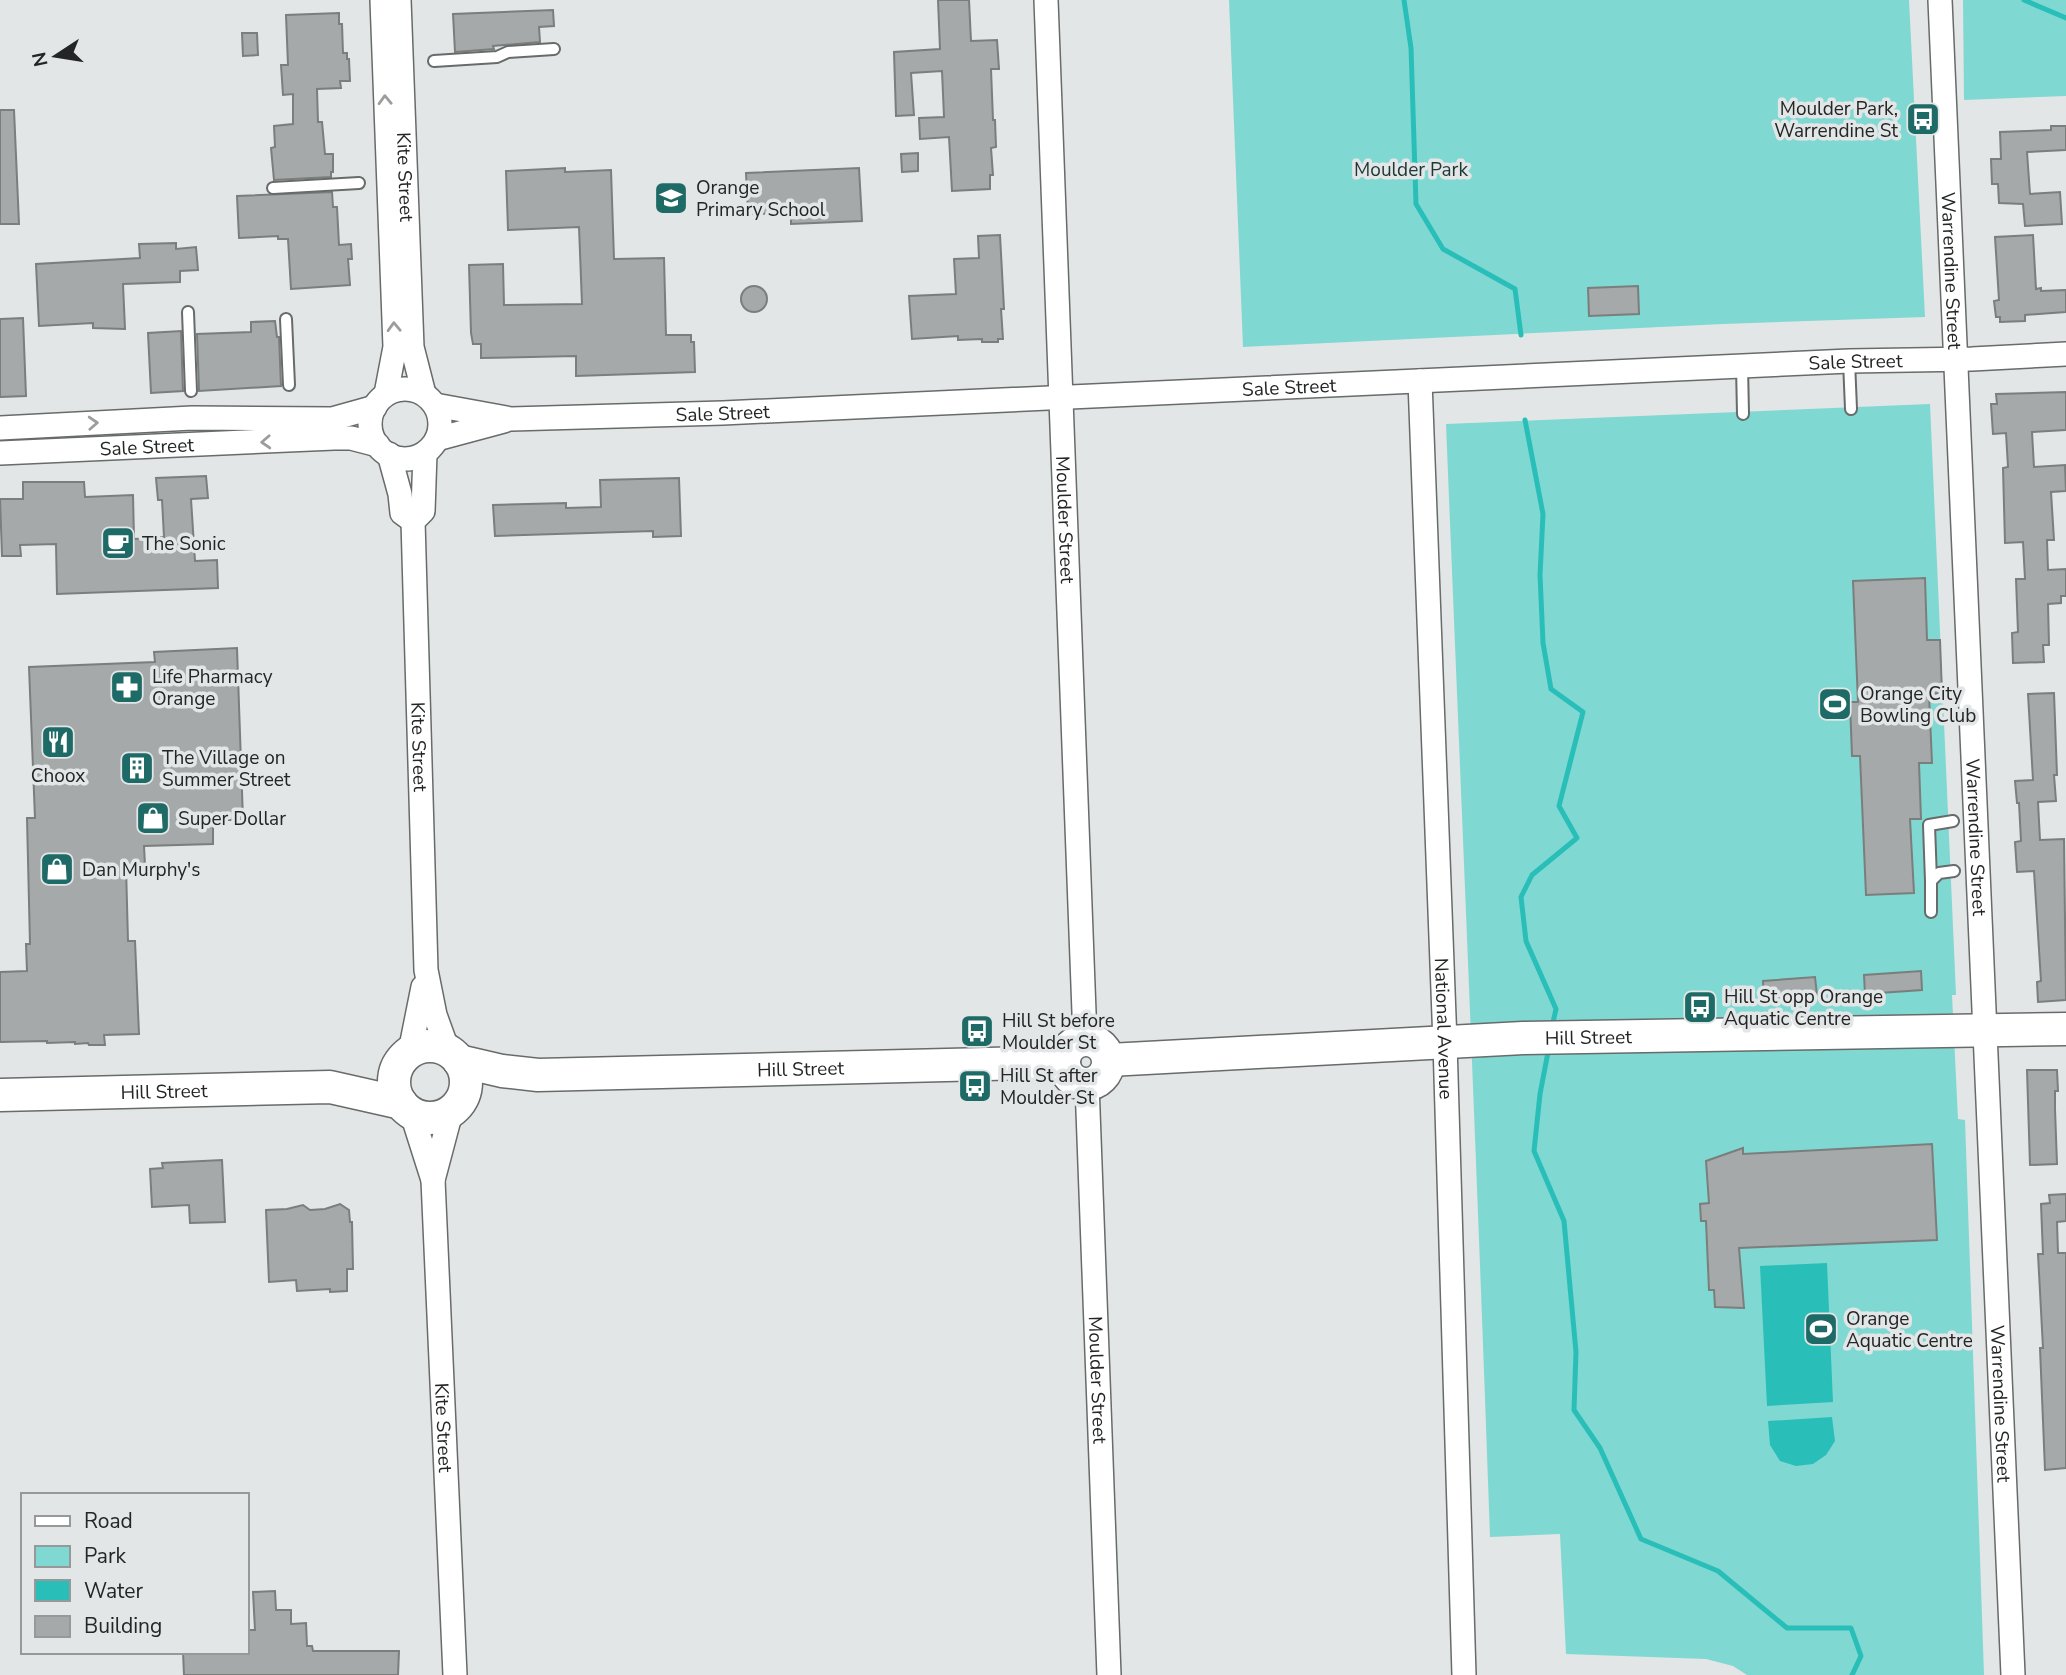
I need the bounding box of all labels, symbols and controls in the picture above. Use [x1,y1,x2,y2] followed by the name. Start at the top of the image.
[21,21,91,91] north arrow
[26,50,55,69] text: N
[378,94,393,105] one-way arrow
[1774,96,1898,144] place label: Moulder Park, Warrendine St
[1904,100,1942,138] bus stop icon: Moulder Park, Warrendine St
[390,132,419,223] street label: Kite Street
[1354,157,1468,183] park label: Moulder Park
[696,175,826,223] place label: Orange Primary School
[652,179,690,217] school or university icon: Orange Primary School
[1934,192,1967,350] street label: Warrendine Street
[386,321,401,332] one-way arrow
[1808,348,1903,377] street label: Sale Street
[1241,373,1337,403] street label: Sale Street
[675,399,771,428] street label: Sale Street
[87,416,98,431] one-way arrow
[99,432,195,463] street label: Sale Street
[260,434,271,449] one-way arrow
[1049,455,1080,584] street label: Moulder Street
[99,524,137,562] cafe icon: The Sonic
[142,531,226,557] place label: The Sonic
[152,664,273,712] place label: Life Pharmacy Orange
[108,668,146,706] pharmacy icon: Life Pharmacy Orange
[1860,681,1976,729] place label: Orange City Bowling Club
[1816,685,1854,723] sports icon: Orange City Bowling Club
[404,702,433,792] street label: Kite Street
[39,723,77,761] restaurant icon: Choox
[162,745,291,793] place label: The Village on Summer Street
[118,749,156,787] building icon: The Village on Summer Street
[1959,758,1992,917] street label: Warrendine Street
[31,763,85,789] place label: Choox
[134,799,172,837] shop icon: Super Dollar
[178,806,286,832] place label: Super Dollar
[38,850,76,888] shop icon: Dan Murphy's
[82,857,200,883] place label: Dan Murphy's
[1428,957,1459,1100] street label: National Avenue
[1724,984,1883,1032] place label: Hill St opp Orange Aquatic Centre
[1681,988,1719,1026] bus stop icon: Hill St opp Orange Aquatic Centre
[1002,1008,1115,1056] place label: Hill St before Moulder St
[958,1012,996,1050] bus stop icon: Hill St before Moulder St
[1545,1024,1632,1052] street label: Hill Street
[757,1055,845,1084] street label: Hill Street
[1000,1063,1098,1111] place label: Hill St after Moulder St
[956,1067,994,1105] bus stop icon: Hill St after Moulder St
[120,1078,208,1106] street label: Hill Street
[1846,1306,1973,1354] place label: Orange Aquatic Centre
[1802,1310,1840,1348] sports icon: Orange Aquatic Centre
[1082,1315,1112,1445] street label: Moulder Street
[1984,1324,2017,1483] street label: Warrendine Street
[428,1382,458,1473] street label: Kite Street
[21,1493,248,1654] legend
[84,1507,133,1535] text: Road
[84,1542,126,1570] text: Park
[84,1577,143,1605] text: Water
[84,1612,162,1640] text: Building

